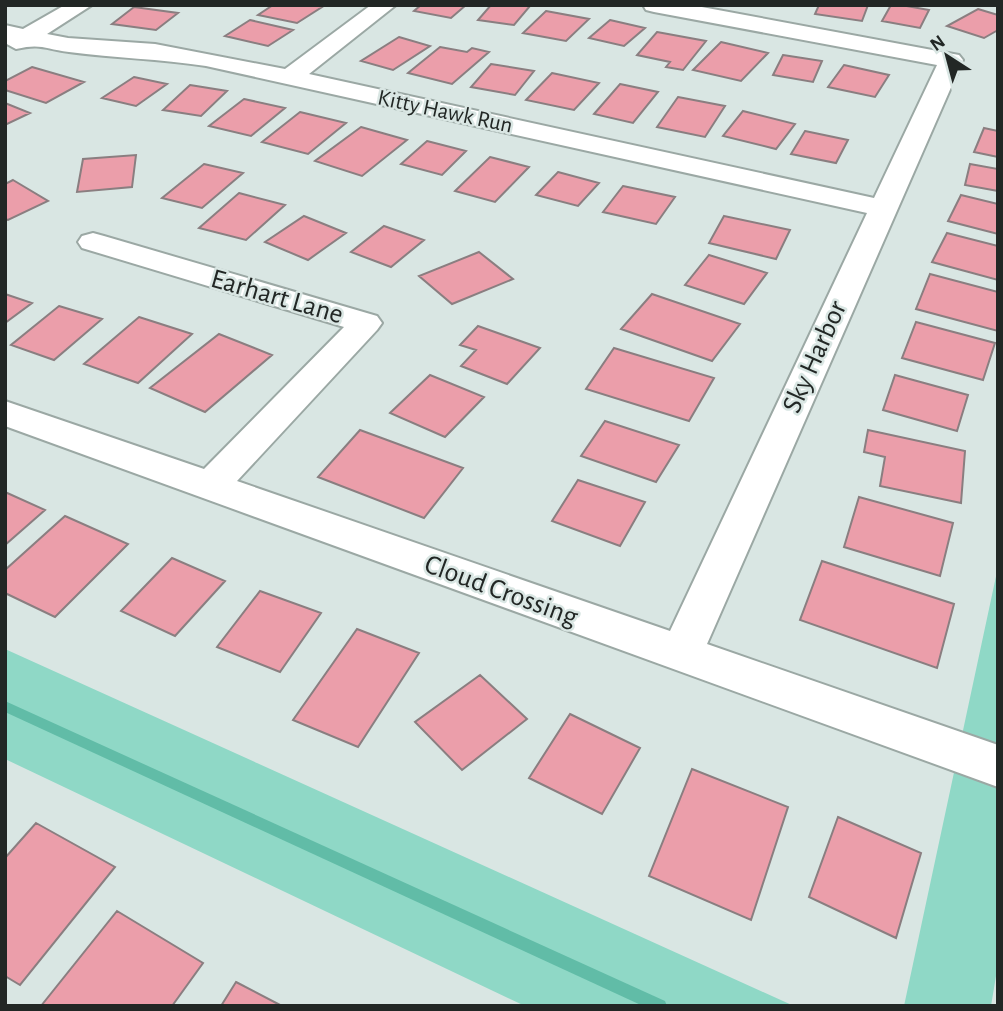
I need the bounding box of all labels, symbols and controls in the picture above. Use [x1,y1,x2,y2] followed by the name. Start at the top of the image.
[912,21,982,91] north arrow
[927,32,949,55] text: N
[375,86,515,138] street label: Kitty Hawk Run
[208,265,346,329] street label: Earhart Lane
[778,297,852,417] street label: Sky Harbor
[421,550,582,632] street label: Cloud Crossing

